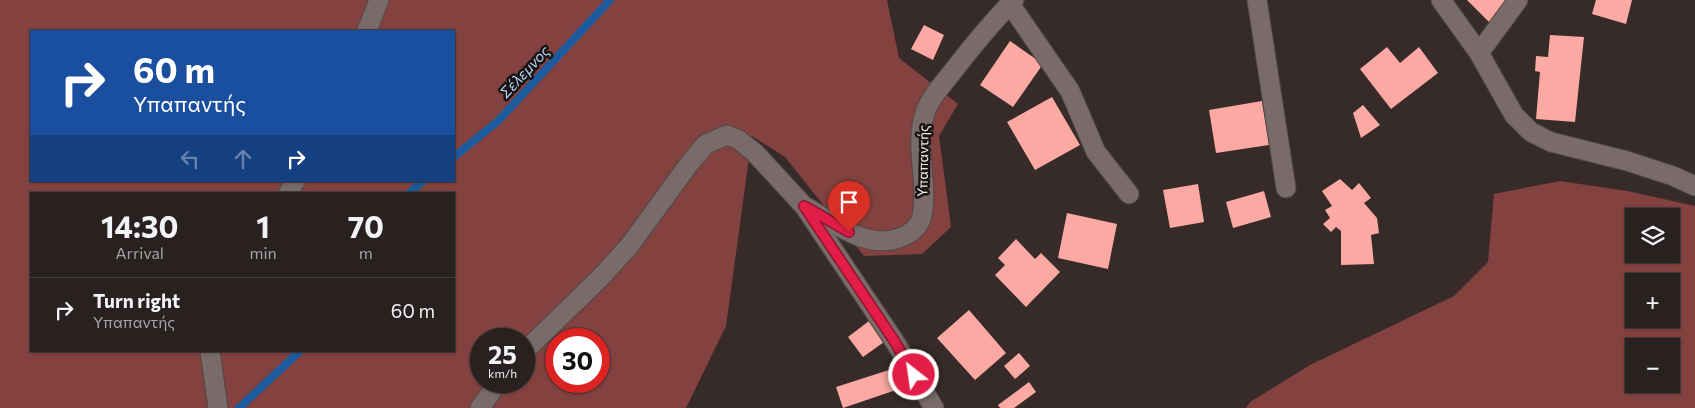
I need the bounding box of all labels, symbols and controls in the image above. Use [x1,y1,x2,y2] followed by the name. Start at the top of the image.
[495,41,553,102] water label: Σέλεμνος
[133,47,215,90] text: 60 m
[50,50,115,115] icon: right
[133,90,246,117] text: Υπαπαντής
[913,125,932,197] street label: Υπαπαντής
[176,145,204,173] icon: left
[229,145,257,173] icon: ahead
[282,145,310,173] icon: right
[828,181,870,232] pin
[835,188,863,216] icon: arrive
[101,207,178,244] text: 14:30
[256,207,270,244] text: 1
[348,207,384,244] text: 70
[1625,208,1680,393] map controls
[1625,208,1680,263] button: layers
[116,243,164,262] text: Arrival
[249,243,277,262] text: min
[359,243,373,262] text: m
[1625,273,1680,328] button: +
[93,289,180,312] text: Turn right
[50,296,78,324] icon: right
[391,299,435,322] text: 60 m
[93,312,175,331] text: Υπαπαντής
[545,328,610,393] speed limit sign: 30
[1625,338,1680,393] button: −
[488,339,517,369] text: 25
[887,348,939,400] position arrow
[488,366,517,380] text: km/h

